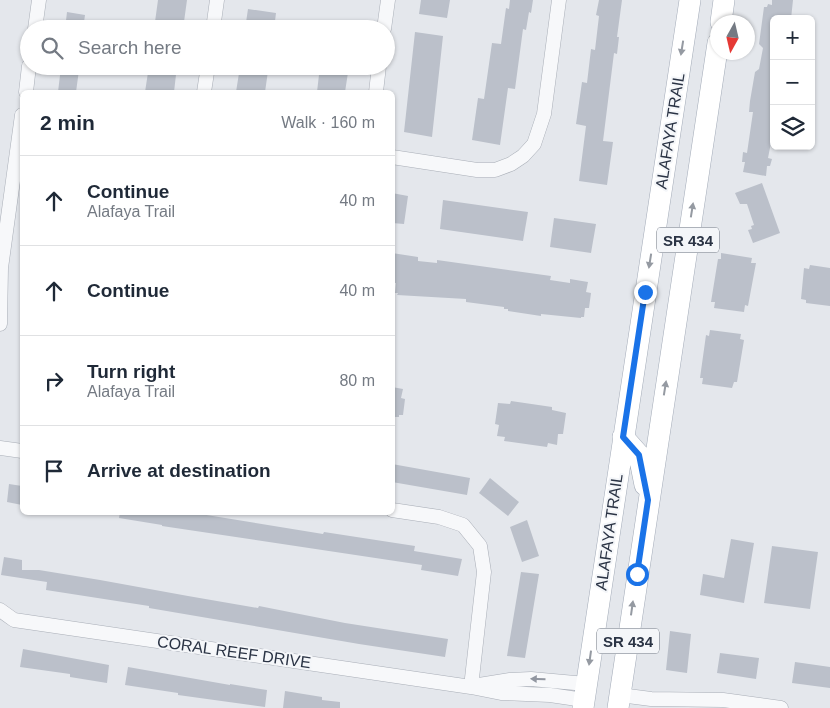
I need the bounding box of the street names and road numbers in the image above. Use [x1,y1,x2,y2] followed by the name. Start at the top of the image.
[652,72,688,190] street label: ALAFAYA TRAIL
[657,228,719,252] road number: SR 434
[592,473,626,591] street label: ALAFAYA TRAIL
[597,628,659,654] road number: SR 434
[156,633,312,671] street label: CORAL REEF DRIVE

